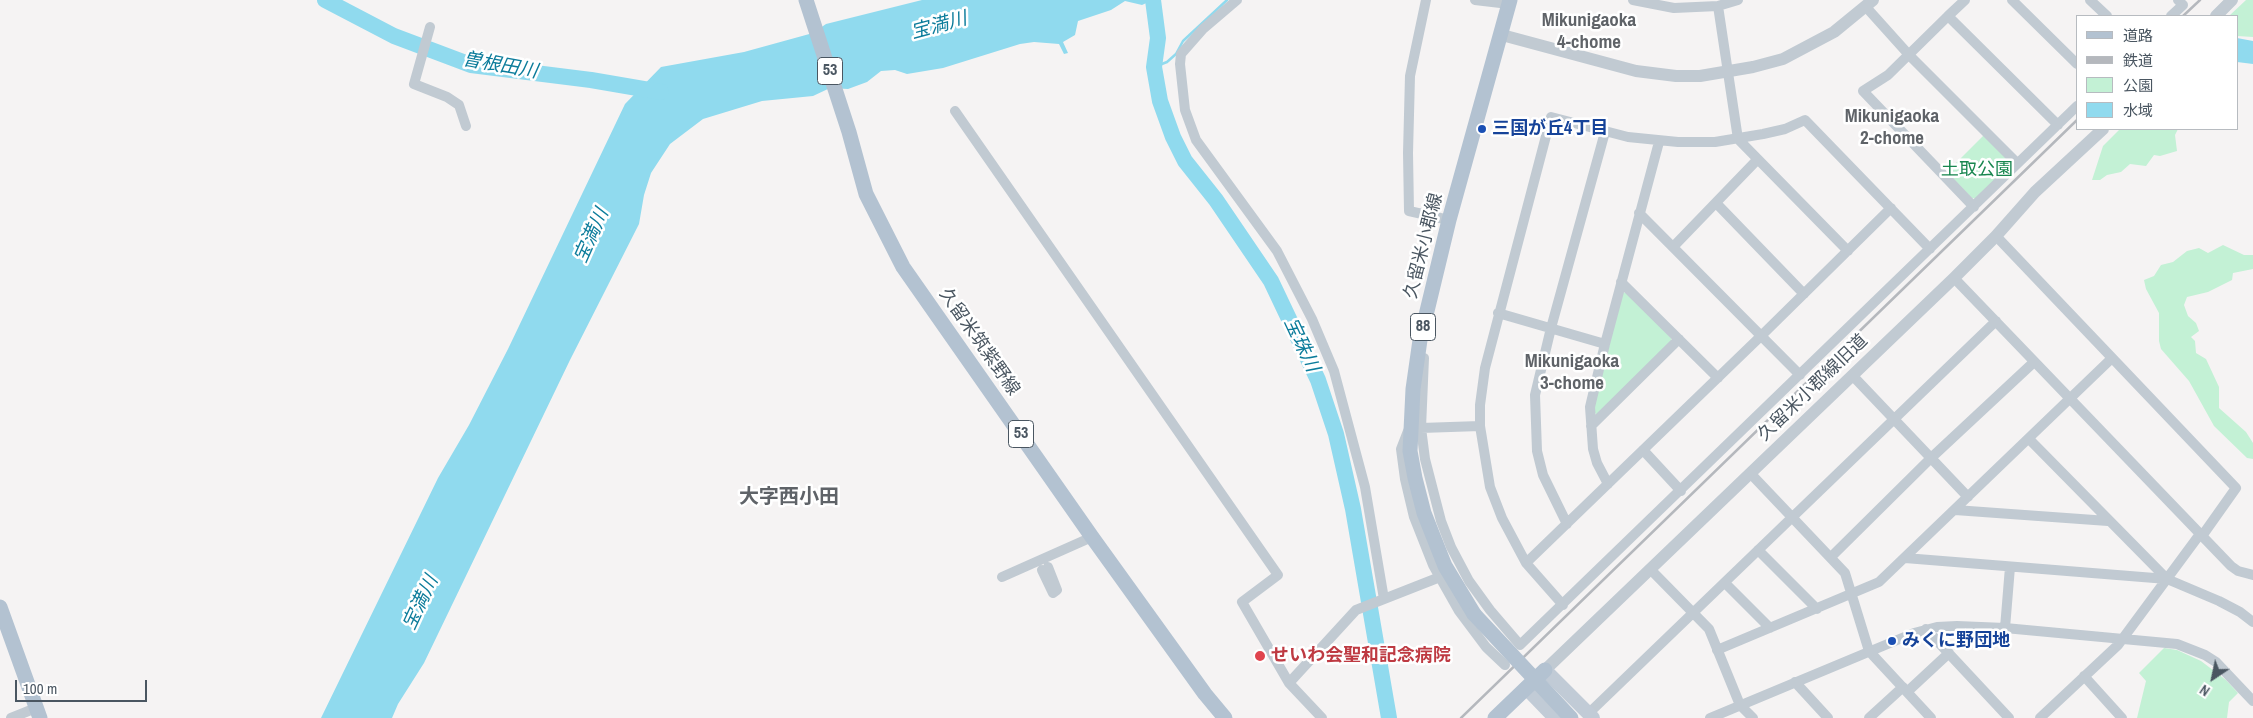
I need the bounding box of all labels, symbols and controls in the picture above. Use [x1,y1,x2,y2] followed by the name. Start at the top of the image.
[909,8,969,44] water label: 宝満川
[1542,10,1636,54] district label: Mikunigaoka 4-chome
[2076,15,2238,130] legend
[2123,25,2153,46] text: 道路
[461,48,539,84] water label: 曽根田川
[2123,50,2153,71] text: 鉄道
[818,58,842,84] road number: 53
[2123,75,2153,96] text: 公園
[2123,100,2153,121] text: 水域
[1845,106,1939,150] district label: Mikunigaoka 2-chome
[1492,118,1608,140] place label: 三国が丘4丁目
[1476,123,1488,135] marker: 三国が丘4丁目
[1941,159,2013,181] park label: 土取公園
[1400,191,1448,301] street label: 久留米小郡線
[570,205,614,267] water label: 宝満川
[934,284,1024,400] street label: 久留米筑紫野線
[1279,314,1323,376] water label: 宝珠川
[1410,314,1436,341] road number: 88
[1754,330,1872,446] street label: 久留米小郡線旧道
[1525,351,1619,395] district label: Mikunigaoka 3-chome
[1008,420,1034,448] road number: 53
[739,486,839,510] district label: 大字西小田
[399,572,443,634] water label: 宝満川
[1902,630,2010,652] place label: みくに野団地
[1886,635,1898,647] marker: みくに野団地
[1271,645,1451,667] place label: せいわ会聖和記念病院
[1253,649,1267,663] marker: せいわ会聖和記念病院
[2188,653,2238,703] north arrow
[18,670,150,702] scale bar
[23,678,57,699] text: 100 m
[2196,681,2213,700] text: N

